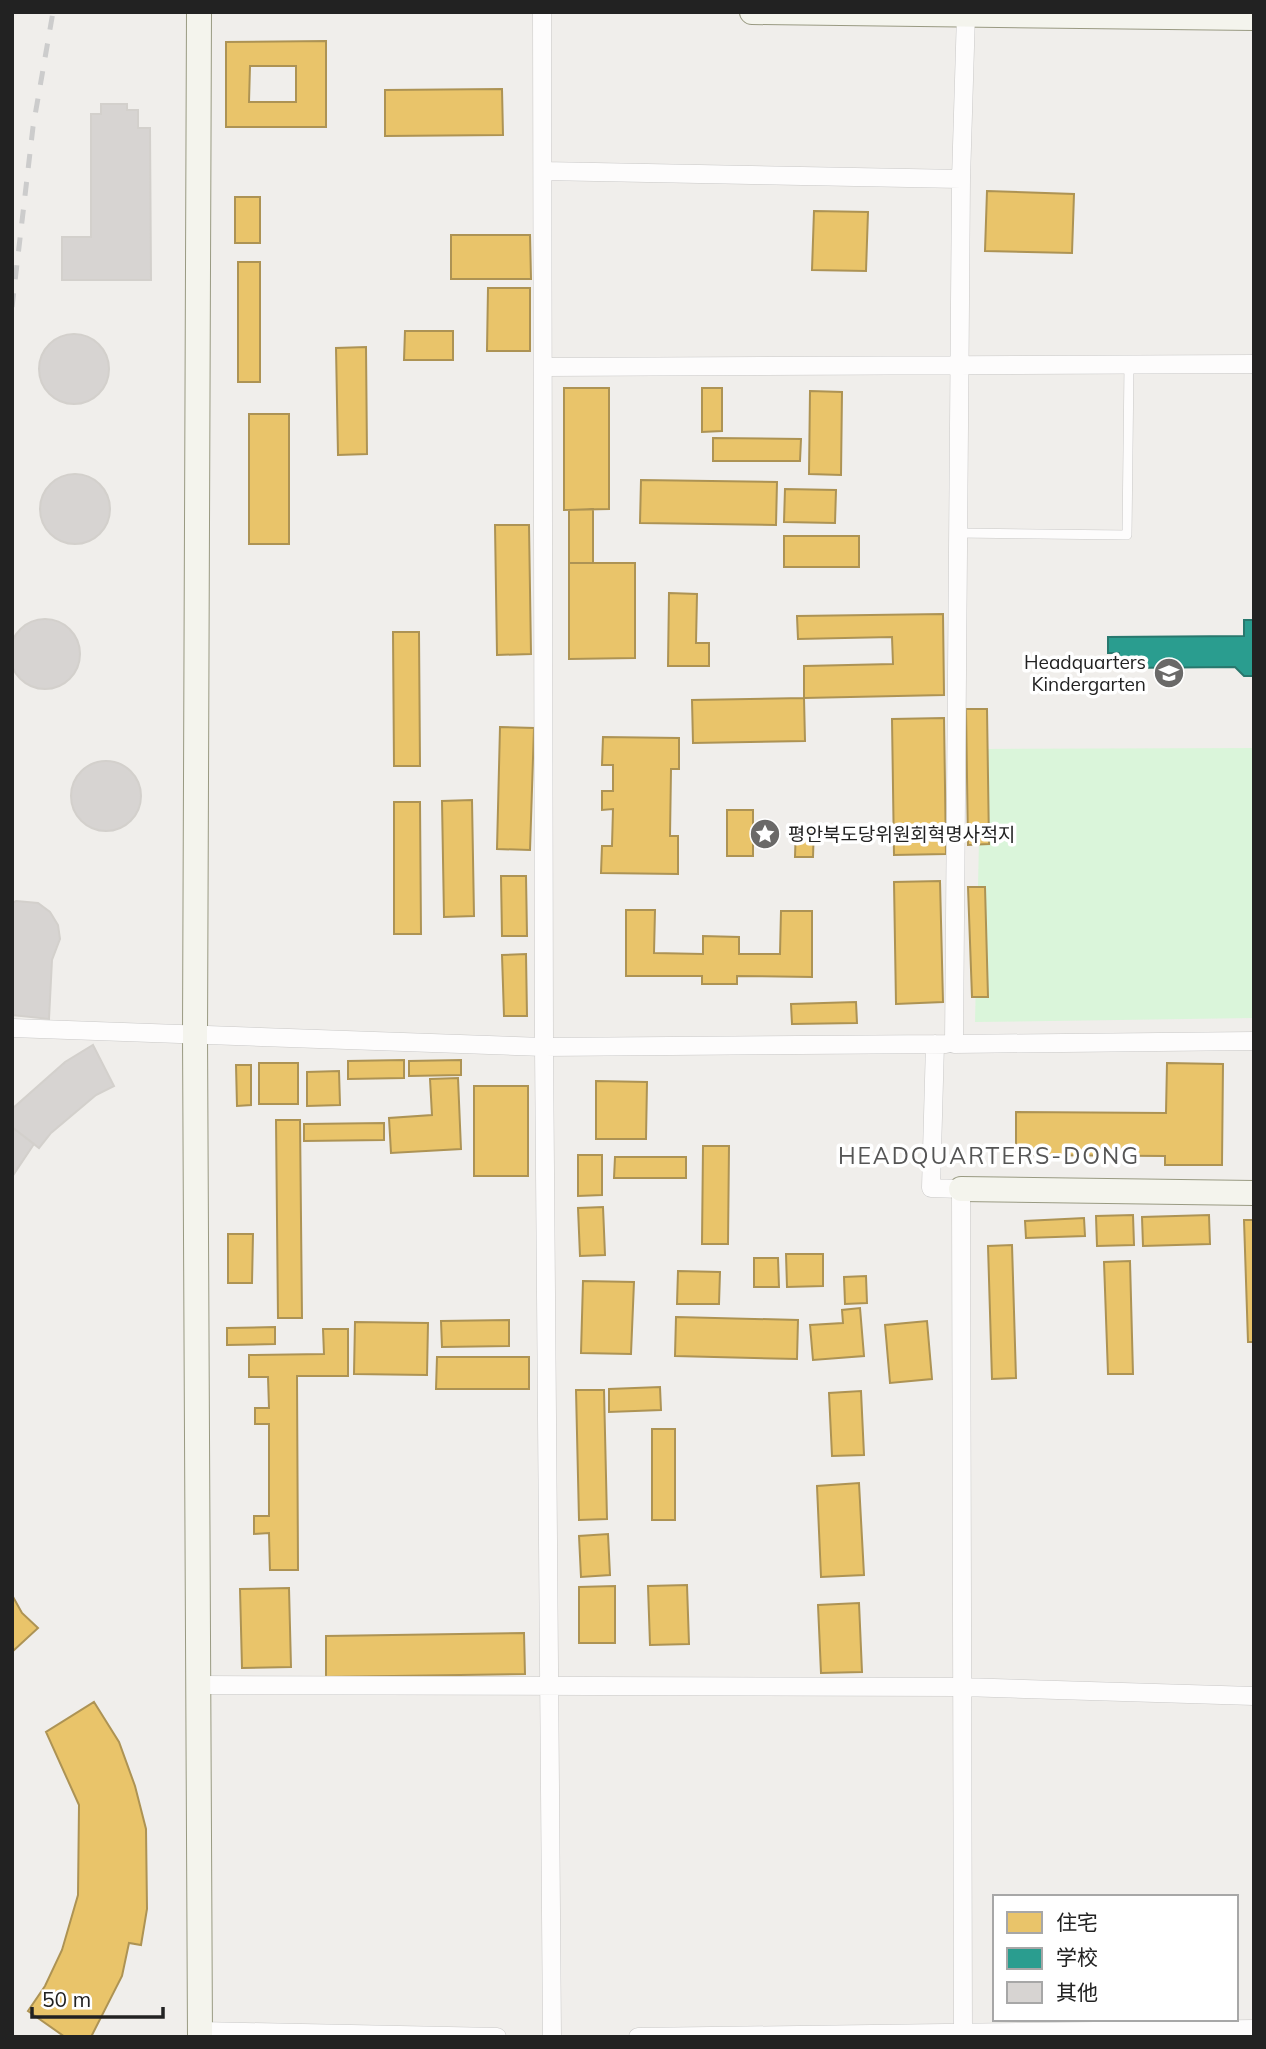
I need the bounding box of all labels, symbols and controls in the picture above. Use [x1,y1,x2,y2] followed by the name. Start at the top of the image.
[1024,650,1146,696] place label: Headquarters Kindergarten
[1152,656,1186,690] school or university icon: Headquarters Kindergarten
[748,817,782,851] place icon: 평안북도당위원회혁명사적지
[788,822,1015,846] place label: 평안북도당위원회혁명사적지
[838,1141,1140,1170] district label: HEADQUARTERS-DONG
[993,1895,1238,2021] legend
[1056,1909,1098,1935] text: 住宅
[1056,1944,1098,1970] text: 学校
[32,1976,163,2020] scale bar
[1056,1979,1098,2005] text: 其他
[42,1986,91,2012] text: 50 m

